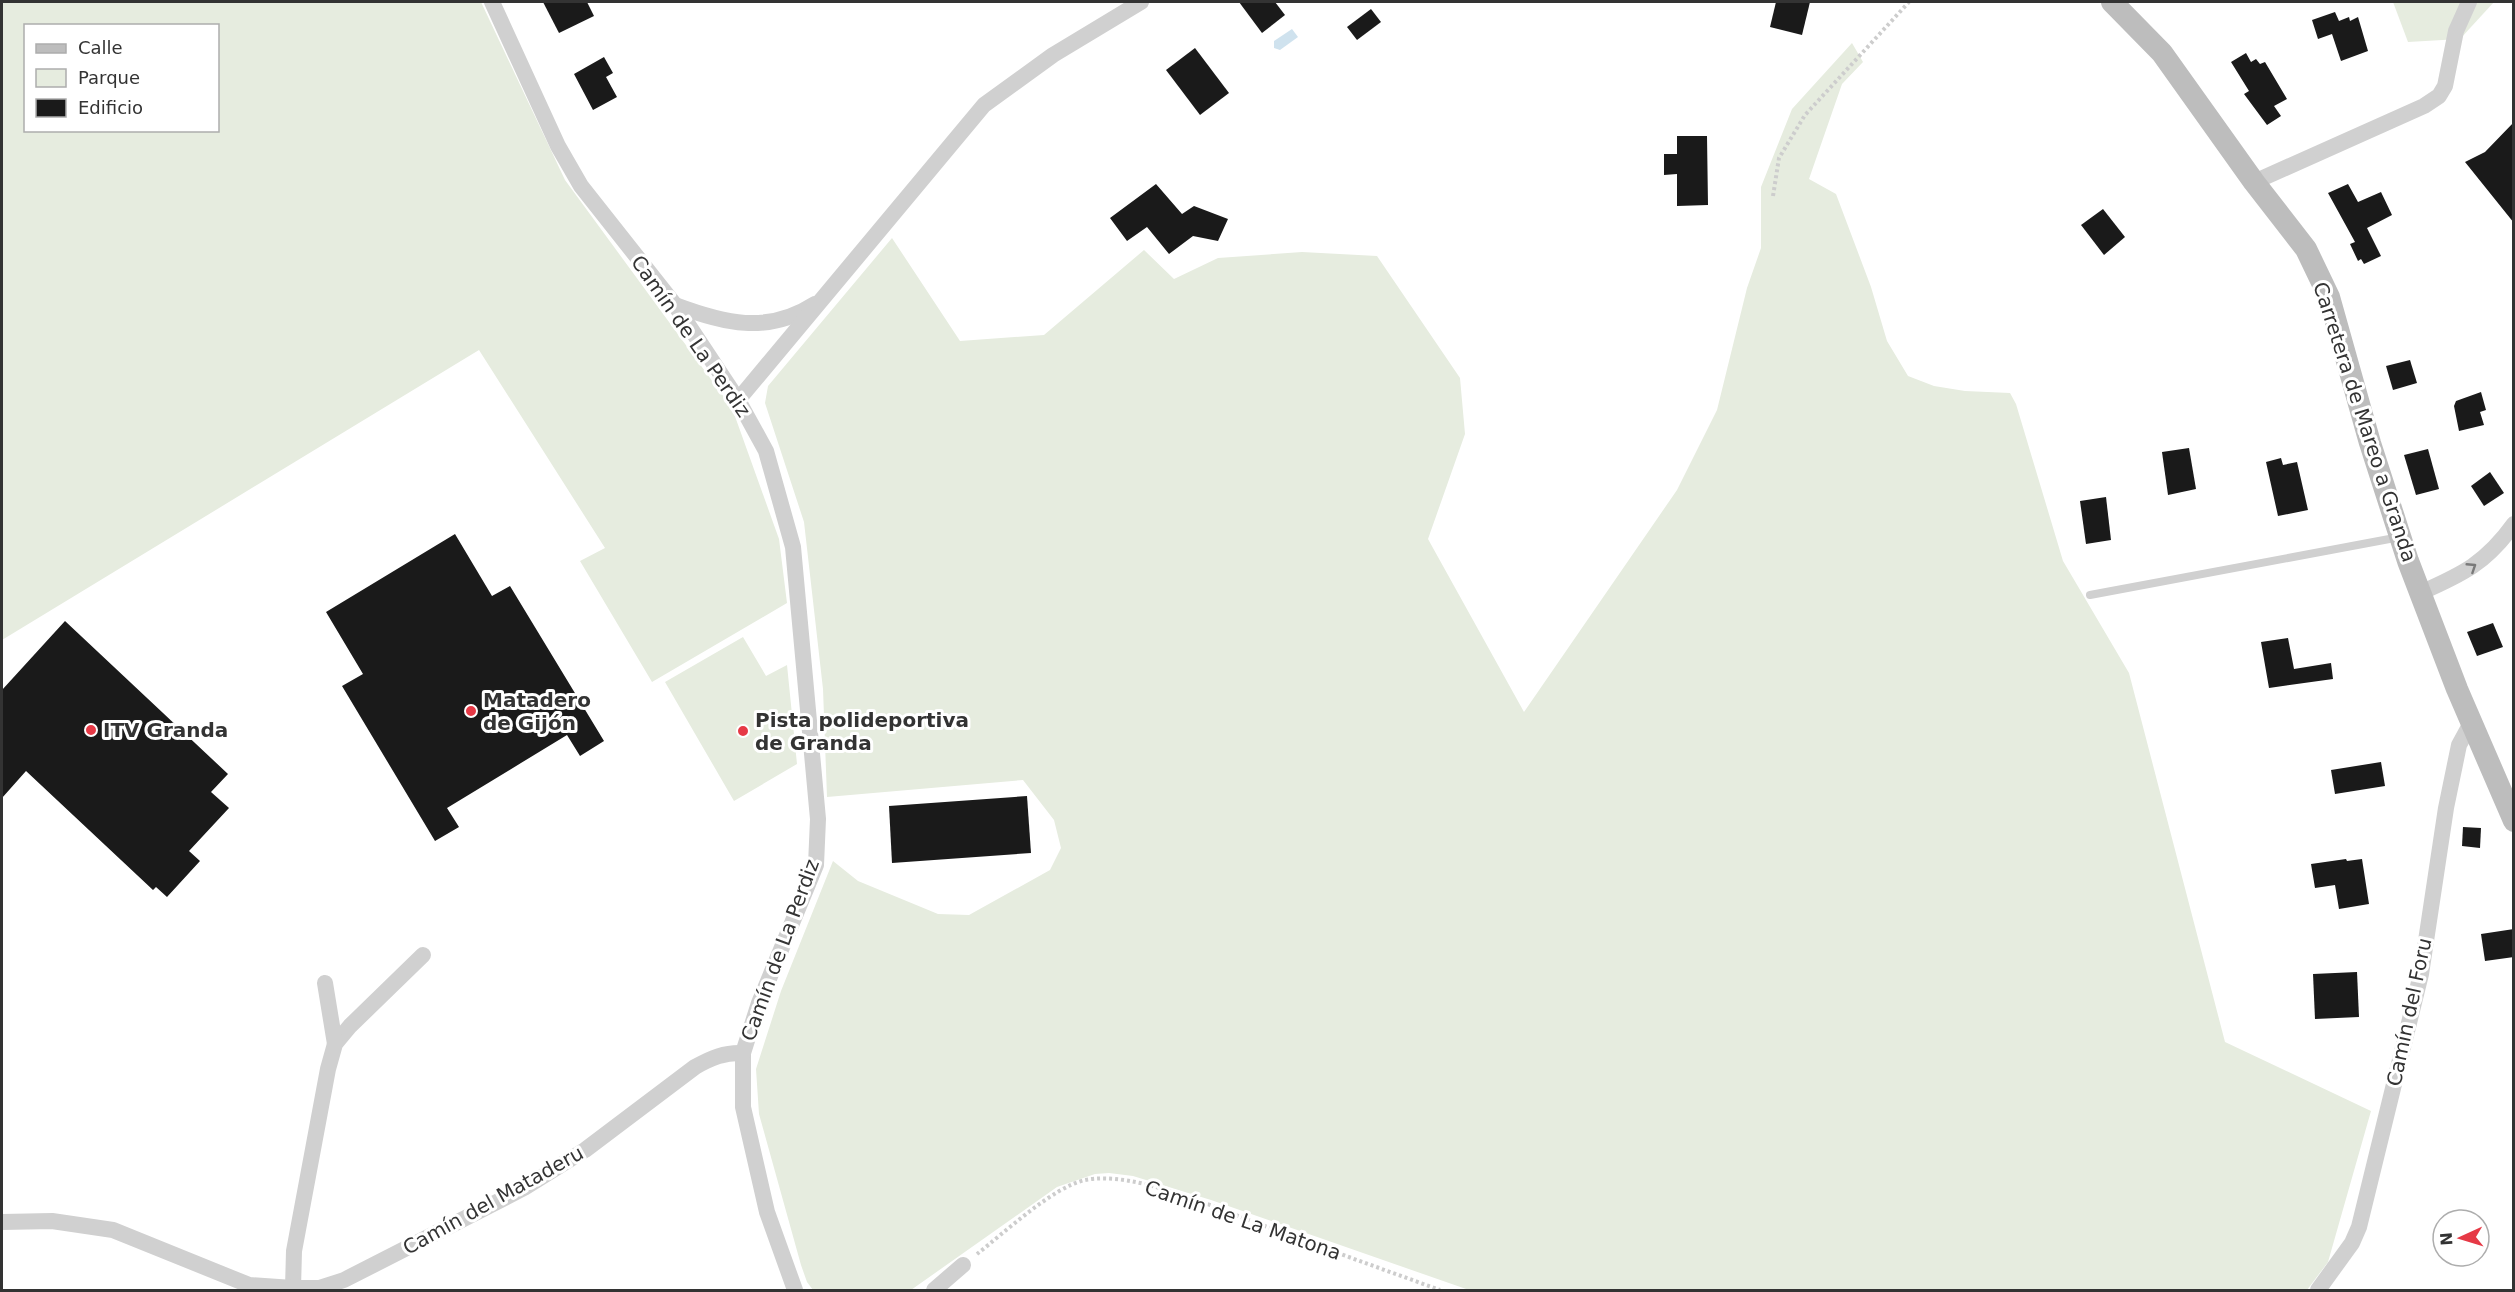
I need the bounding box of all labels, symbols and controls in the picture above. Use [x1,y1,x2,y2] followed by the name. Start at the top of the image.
[24,24,219,132] legend
[78,37,123,58] text: Calle
[78,67,140,88] text: Parque
[78,97,143,118] text: Edificio
[626,251,756,421] street label: Camín de La Perdiz
[2308,279,2422,565] street label: Carretera de Mareo a Granda
[2466,563,2477,574] one-way arrow
[483,688,591,735] place label: Matadero de Gijón
[464,704,478,718] marker: Matadero de Gijón
[755,708,969,755] place label: Pista polideportiva de Granda
[103,718,228,742] place label: ITV Granda
[84,723,98,737] marker: ITV Granda
[736,724,750,738] marker: Pista polideportiva de Granda
[736,856,824,1044] street label: Camín de La Perdiz
[2382,936,2436,1088] street label: Camín del Foru
[399,1140,587,1260] street label: Camín del Mataderu
[1142,1175,1344,1265] street label: Camín de La Matona
[2431,1208,2491,1268] north arrow
[2437,1232,2456,1246] text: N

